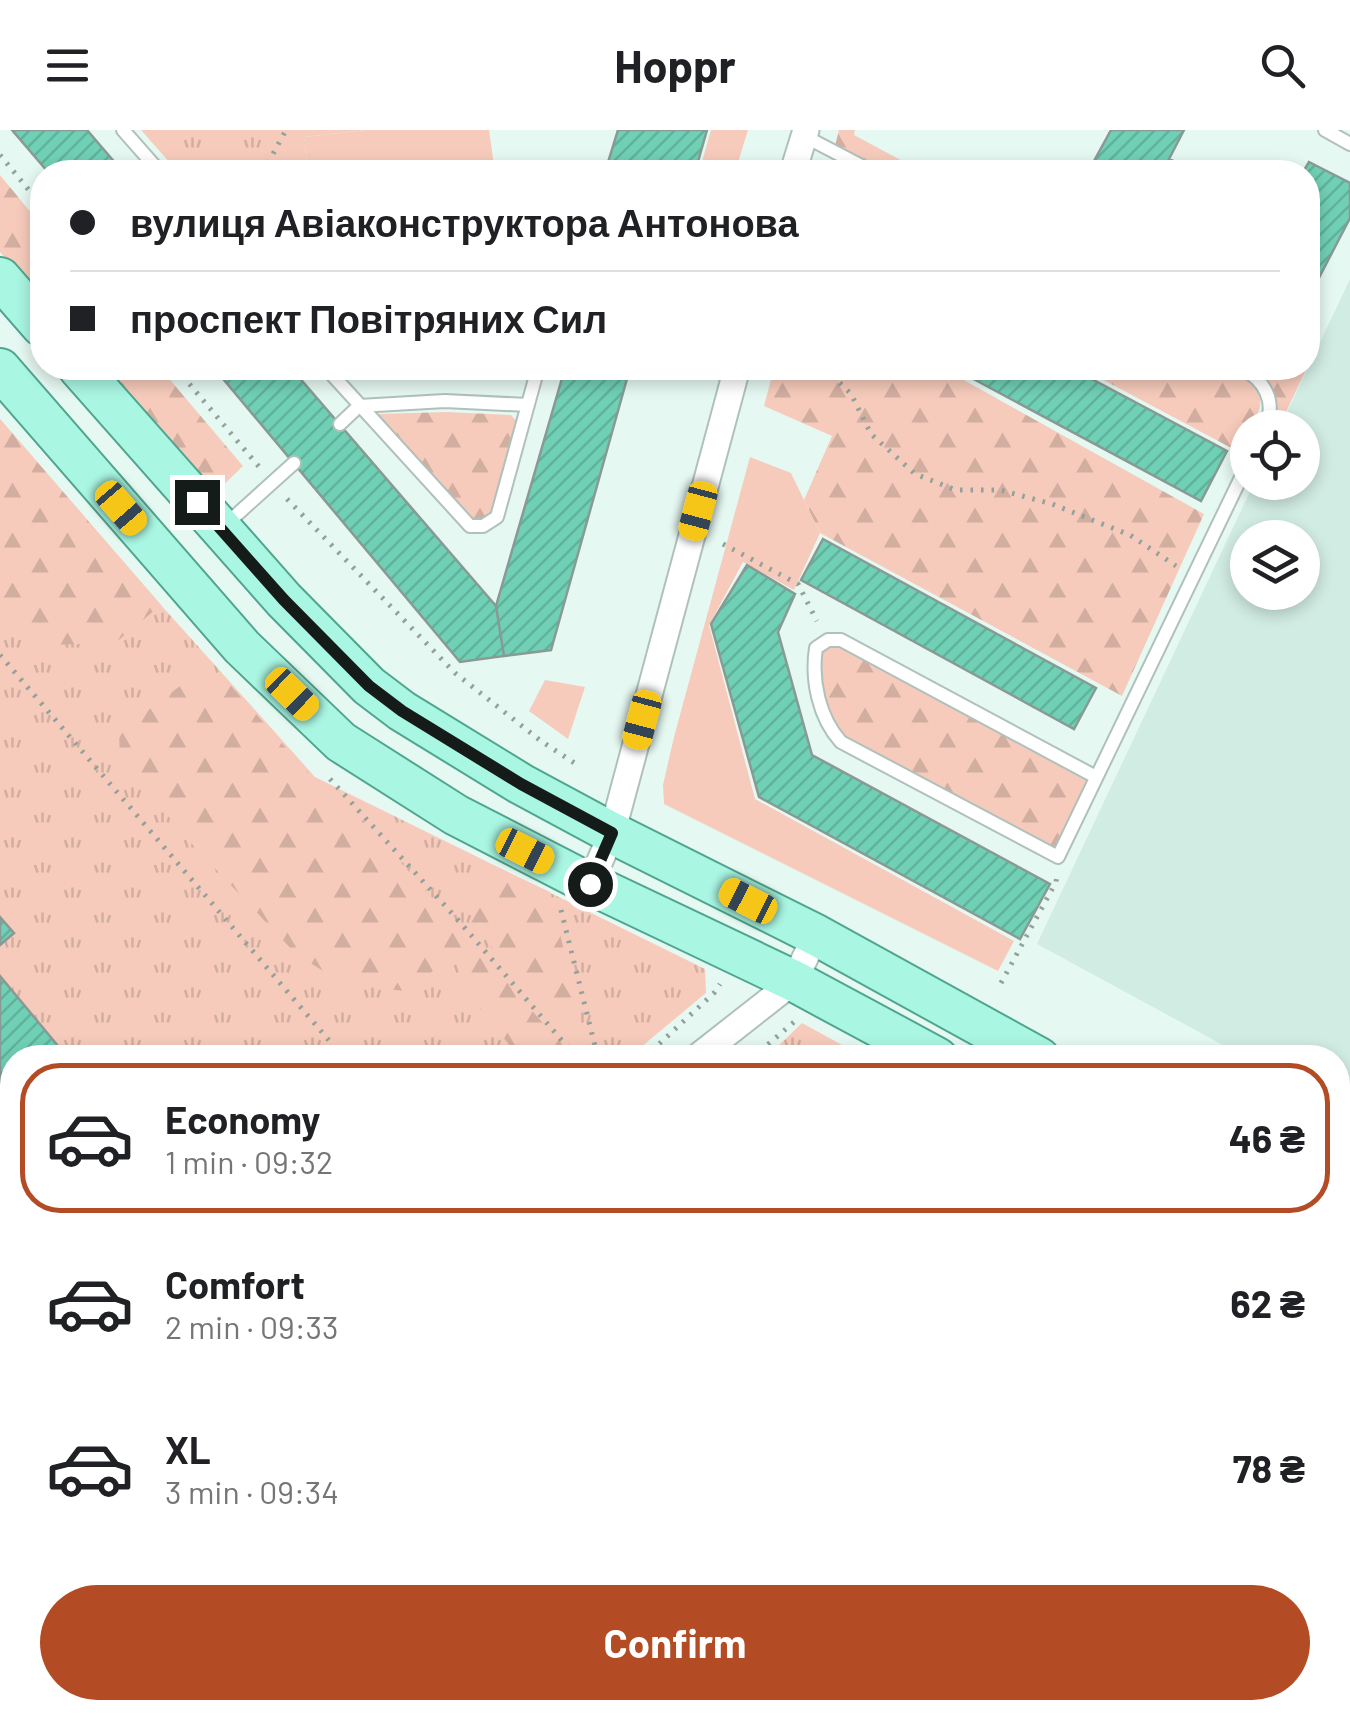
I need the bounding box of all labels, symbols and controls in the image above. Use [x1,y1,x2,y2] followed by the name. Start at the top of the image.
[40,38,95,93] icon: menu
[614,38,736,92] text: Hoppr
[1255,38,1310,93] icon: search
[130,199,799,245] text: вулиця Авіаконструктора Антонова
[130,295,607,341] text: проспект Повітряних Сил
[1230,410,1320,610] map controls
[1230,410,1320,500] button: locate
[90,476,152,540] car
[676,478,720,544] car
[175,480,220,525] route end
[1230,520,1320,610] button: layers
[260,662,324,726] car
[620,687,664,753] car
[491,824,559,878] car
[568,862,613,907] route start
[714,874,782,928] car
[45,1093,135,1183] icon: car
[165,1096,320,1142] text: Economy
[1229,1115,1305,1161] text: 46 ₴
[165,1142,333,1180] text: 1 min · 09:32
[45,1258,135,1348] icon: car
[165,1261,305,1307] text: Comfort
[1230,1280,1305,1326] text: 62 ₴
[165,1307,339,1345] text: 2 min · 09:33
[45,1423,135,1513] icon: car
[165,1426,211,1472] text: XL
[1233,1445,1305,1491] text: 78 ₴
[165,1472,339,1510] text: 3 min · 09:34
[40,1585,1310,1700] button: Confirm

